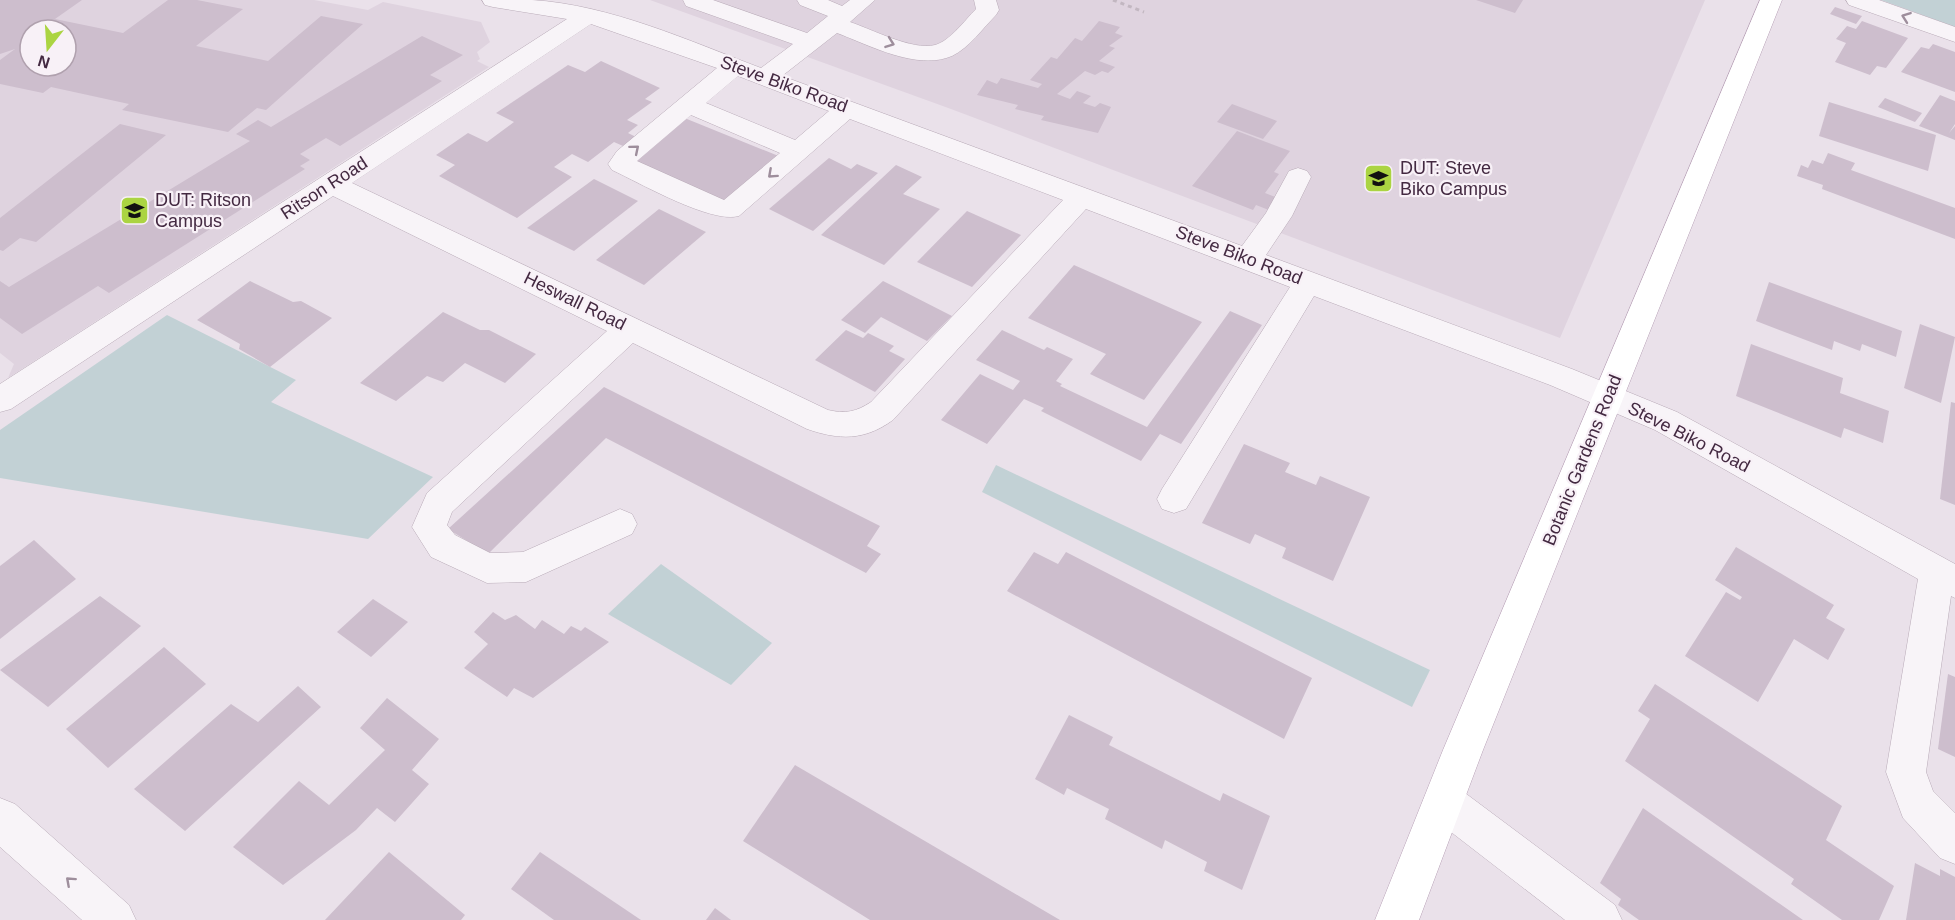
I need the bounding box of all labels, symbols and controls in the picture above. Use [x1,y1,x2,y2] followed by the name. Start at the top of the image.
[1901,12,1912,25] one-way arrow
[18,18,78,78] north arrow
[884,35,895,48] one-way arrow
[36,52,52,72] text: N
[718,52,850,116] street label: Steve Biko Road
[628,145,639,156] one-way arrow
[277,153,371,223] street label: Ritson Road
[1400,158,1507,199] place label: DUT: Steve Biko Campus
[1363,162,1395,194] school or university icon: DUT: Steve Biko Campus
[769,167,779,178] one-way arrow
[155,190,251,231] place label: DUT: Ritson Campus
[118,194,150,226] school or university icon: DUT: Ritson Campus
[1173,222,1305,288] street label: Steve Biko Road
[521,268,629,334] street label: Heswall Road
[1539,372,1625,548] street label: Botanic Gardens Road
[1625,398,1753,476] street label: Steve Biko Road
[66,877,77,888] one-way arrow

